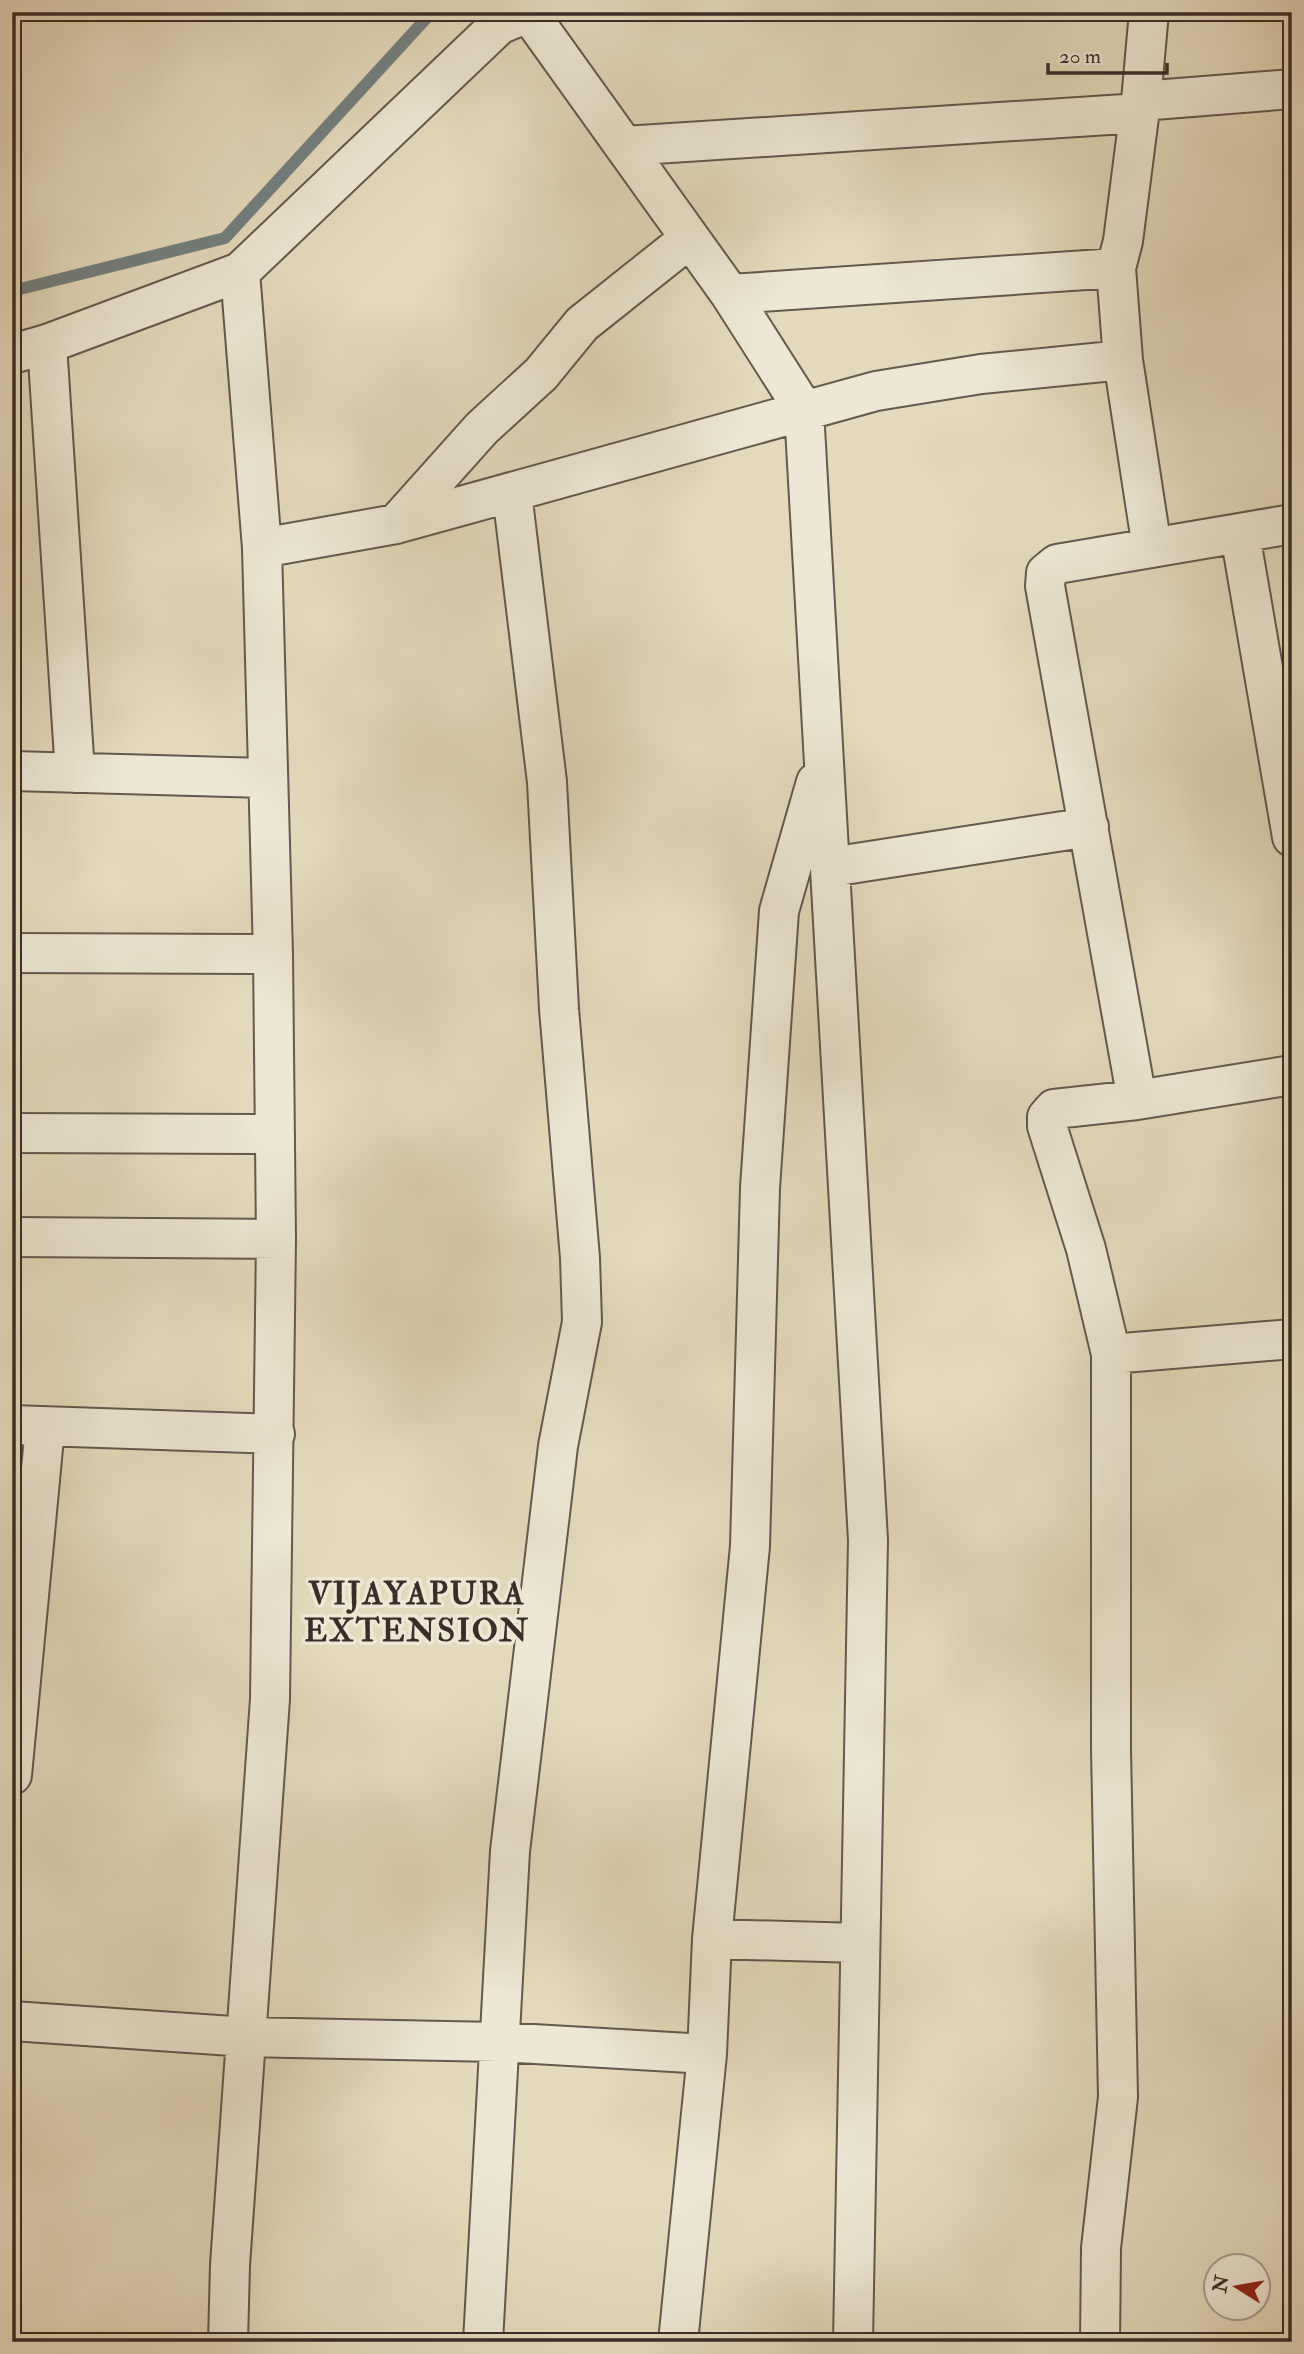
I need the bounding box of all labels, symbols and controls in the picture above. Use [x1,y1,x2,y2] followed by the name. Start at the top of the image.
[1048,32,1168,76] scale bar
[1059,43,1101,70] text: 20 m
[304,1574,530,1651] district label: VIJAYAPURA EXTENSION
[1202,2252,1272,2322] north arrow
[1208,2272,1235,2296] text: N

